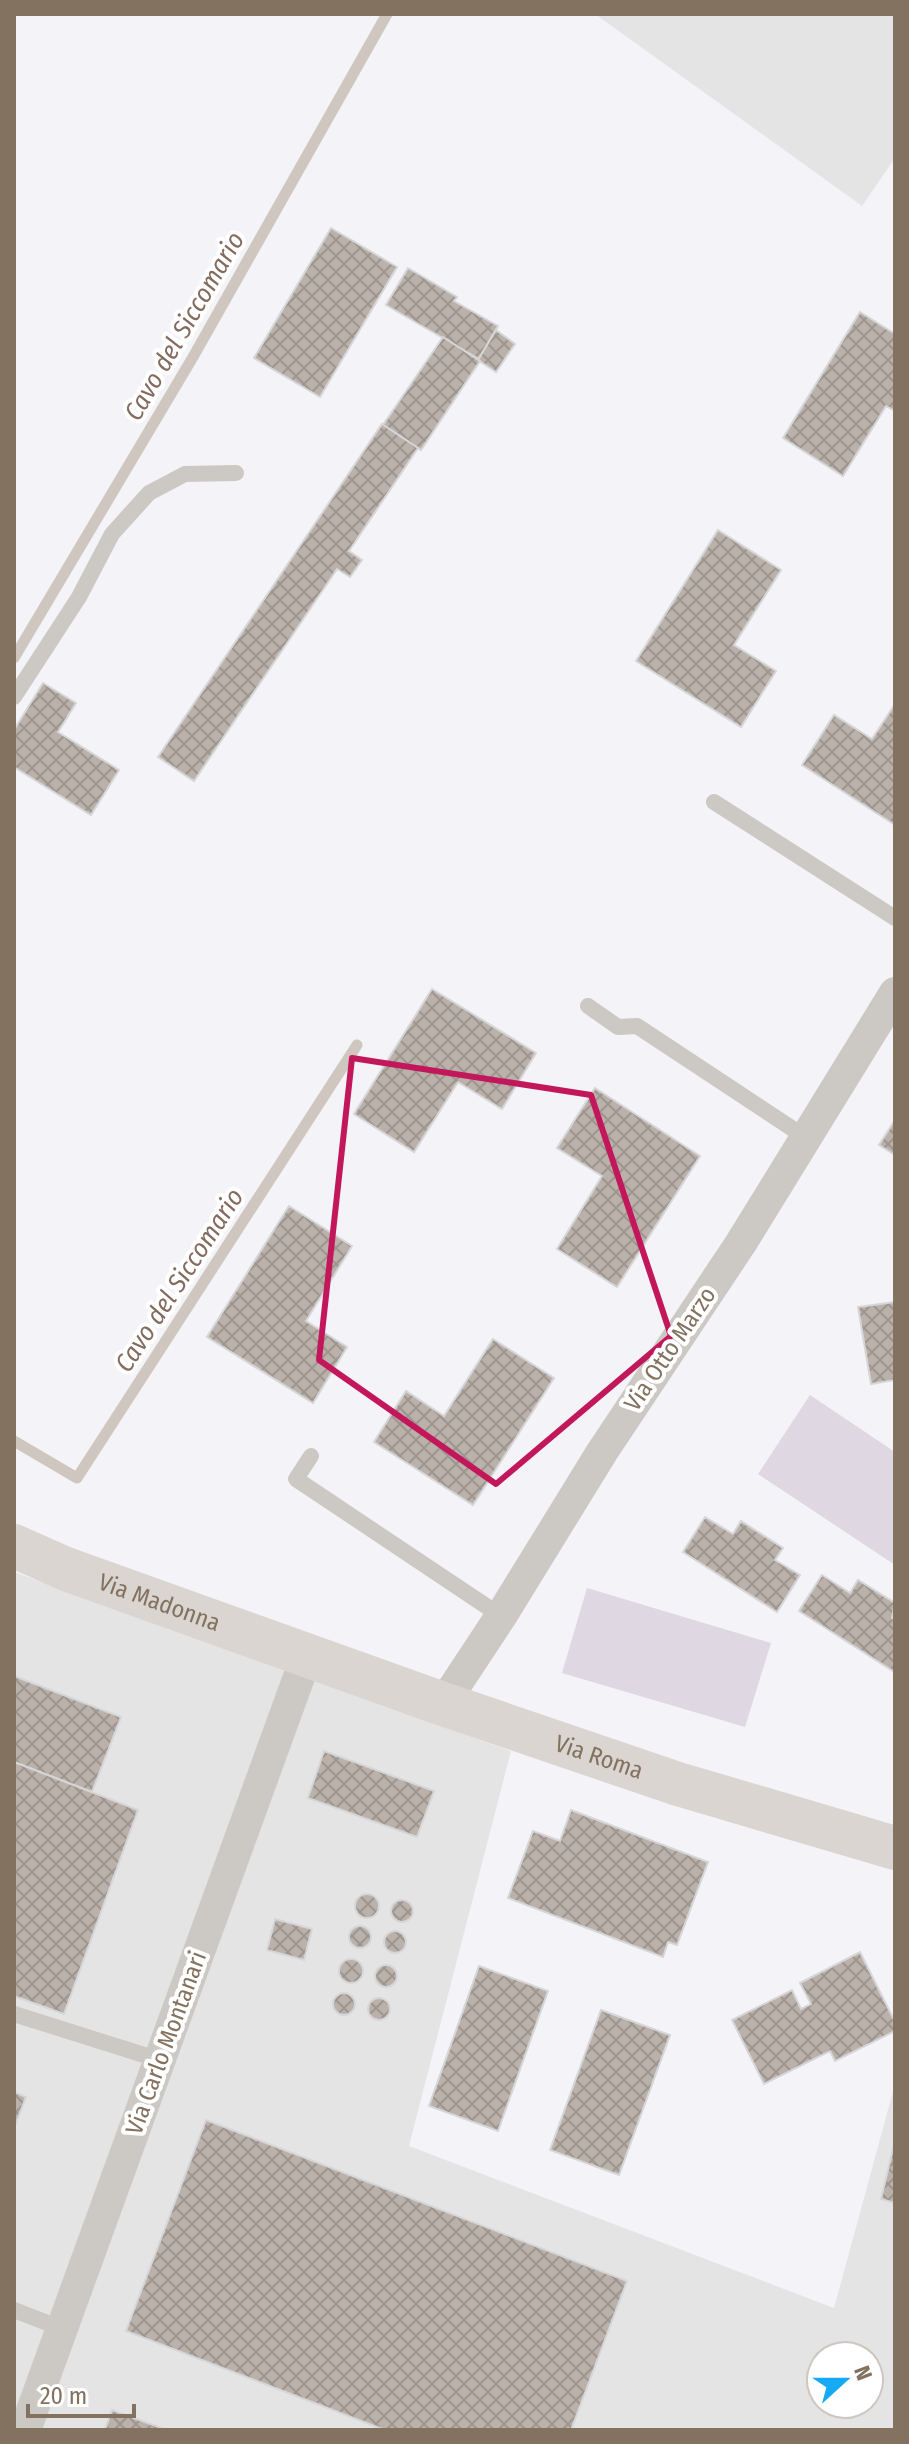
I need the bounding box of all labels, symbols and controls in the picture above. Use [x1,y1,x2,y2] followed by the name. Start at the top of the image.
[118,226,251,426] water label: Cavo del Siccomario
[109,1183,250,1378] water label: Cavo del Siccomario
[618,1282,722,1416] street label: Via Otto Marzo
[95,1568,224,1637] street label: Via Madonna
[551,1729,647,1785] street label: Via Roma
[120,1948,212,2138] street label: Via Carlo Montanari
[805,2340,885,2420] north arrow
[848,2362,878,2384] text: N
[28,2368,134,2418] scale bar
[40,2382,87,2410] text: 20 m

